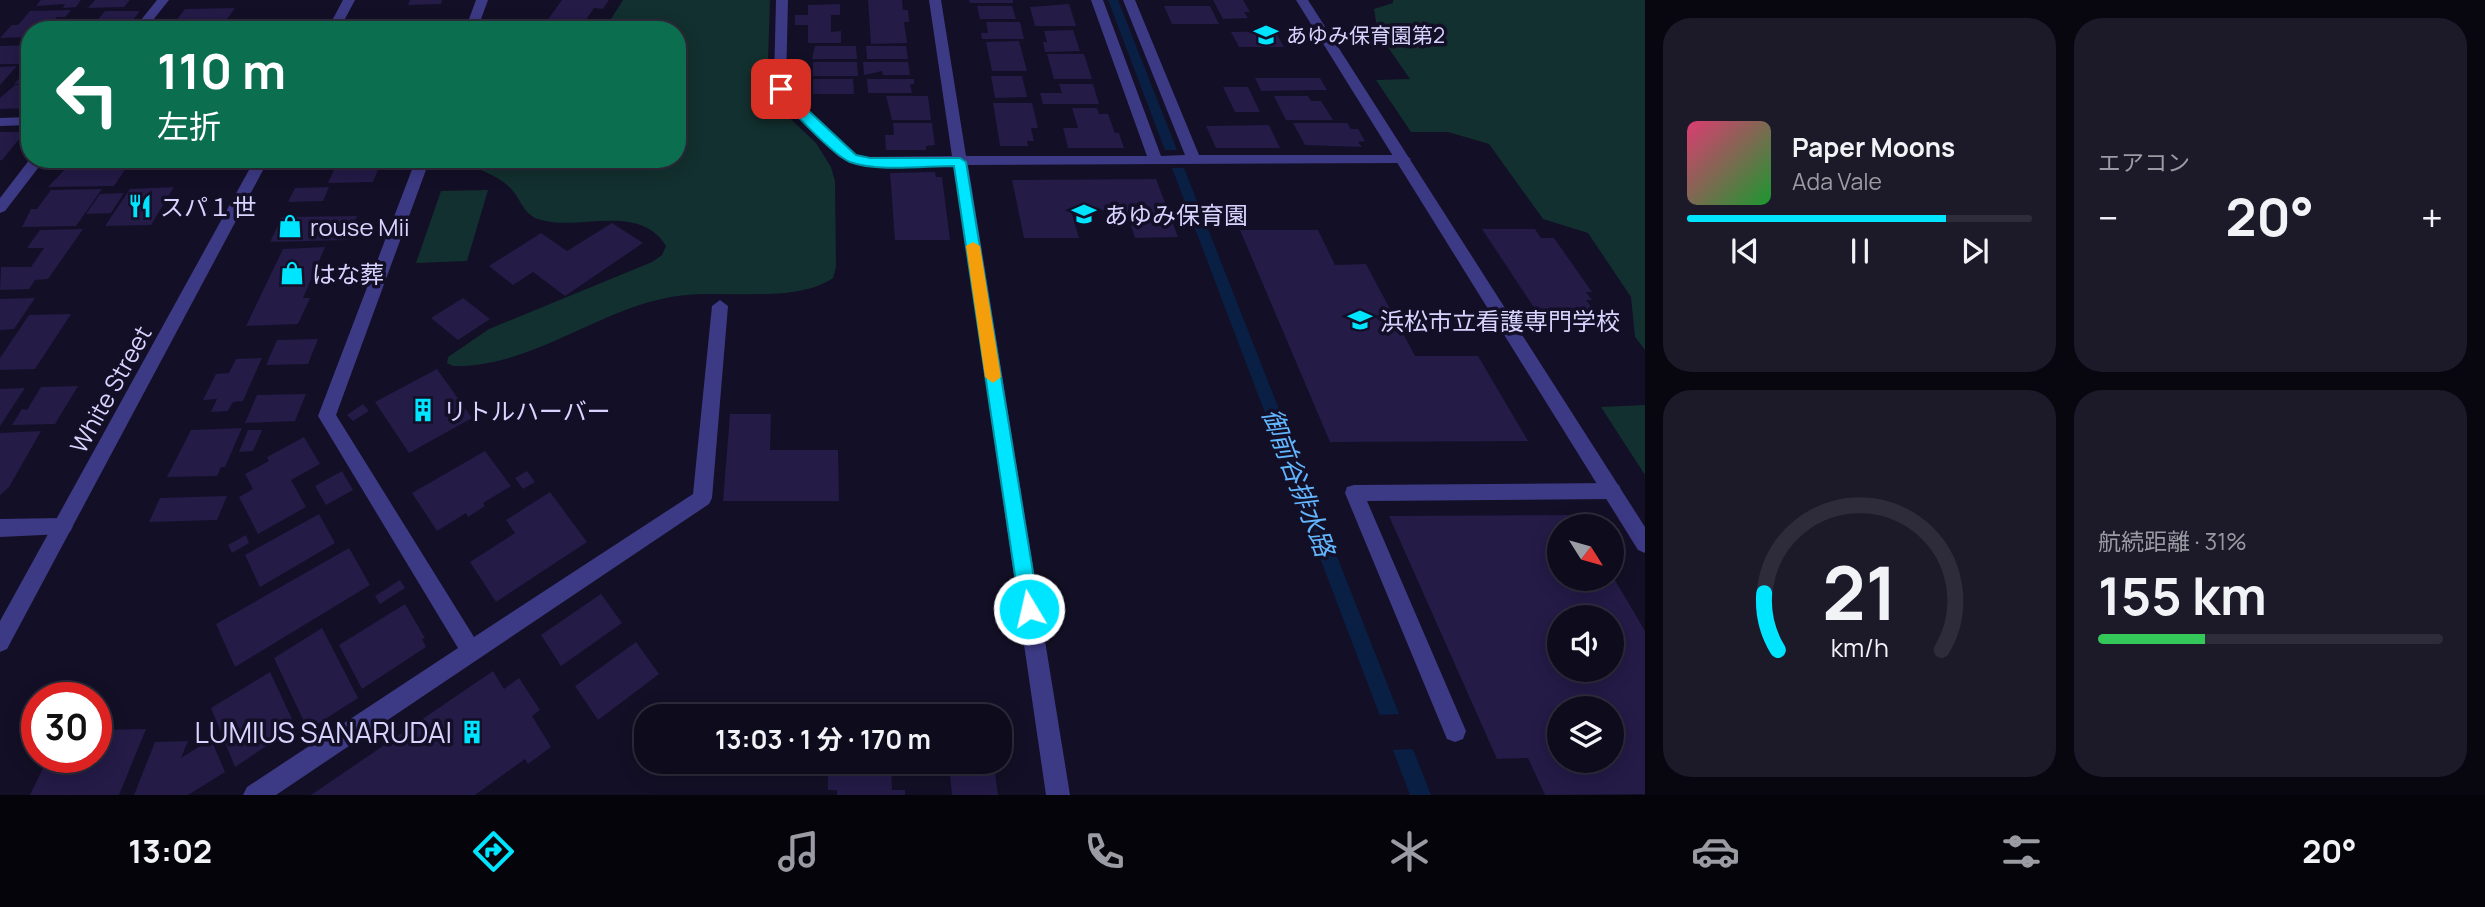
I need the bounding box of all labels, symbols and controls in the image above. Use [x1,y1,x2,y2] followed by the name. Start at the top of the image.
[1252,21,1280,49] school or university icon: あゆみ保育園第2
[1286,21,1445,49] place label: あゆみ保育園第2
[157,37,286,104] text: 110 m
[42,49,133,140] icon: left
[751,59,811,119] pin
[762,70,800,108] icon: arrive
[157,104,221,148] text: 左折
[1792,129,1955,165] text: Paper Moons
[2098,146,2190,178] text: エアコン
[1792,165,1882,197] text: Ada Vale
[2226,181,2314,252] text: 20°
[160,190,256,223] place label: スパ１世
[2098,191,2119,243] text: −
[2421,191,2443,243] text: +
[126,192,154,220] restaurant icon: スパ１世
[1104,198,1248,231] place label: あゆみ保育園
[1070,200,1098,228] school or university icon: あゆみ保育園
[310,210,410,243] place label: rouse Mii
[276,212,304,240] shop icon: rouse Mii
[1726,232,1764,270] icon: previous
[1841,232,1879,270] icon: pause
[1956,232,1994,270] icon: next
[312,257,384,290] place label: はな葬
[278,259,306,287] shop icon: はな葬
[1380,304,1620,337] place label: 浜松市立看護専門学校
[1346,306,1374,334] school or university icon: 浜松市立看護専門学校
[61,319,159,459] street label: White Street
[443,394,611,427] place label: リトルハーバー
[409,396,437,424] building icon: リトルハーバー
[1254,403,1344,563] water label: 御前谷排水路
[1547,514,1624,592] north arrow
[1547,514,1624,773] map controls
[2098,525,2247,557] text: 航続距離 · 31%
[1822,542,1897,642] text: 21
[2098,560,2267,631] text: 155 km
[992,572,1066,646] position arrow
[1547,605,1624,682] button: sound
[1830,629,1889,664] text: km/h
[21,682,112,773] speed limit sign: 30
[1547,696,1624,773] button: layers
[195,713,452,751] place label: LUMIUS SANARUDAI
[458,718,486,746] building icon: LUMIUS SANARUDAI
[715,721,931,757] text: 13:03 · 1 分 · 170 m
[469,827,518,876] icon: directions
[774,827,823,876] icon: music
[1080,827,1129,876] icon: phone
[1385,827,1434,876] icon: climate
[1691,827,1740,876] icon: car
[1997,827,2046,876] icon: filters
[128,829,212,873] text: 13:02
[2302,829,2357,873] text: 20°

